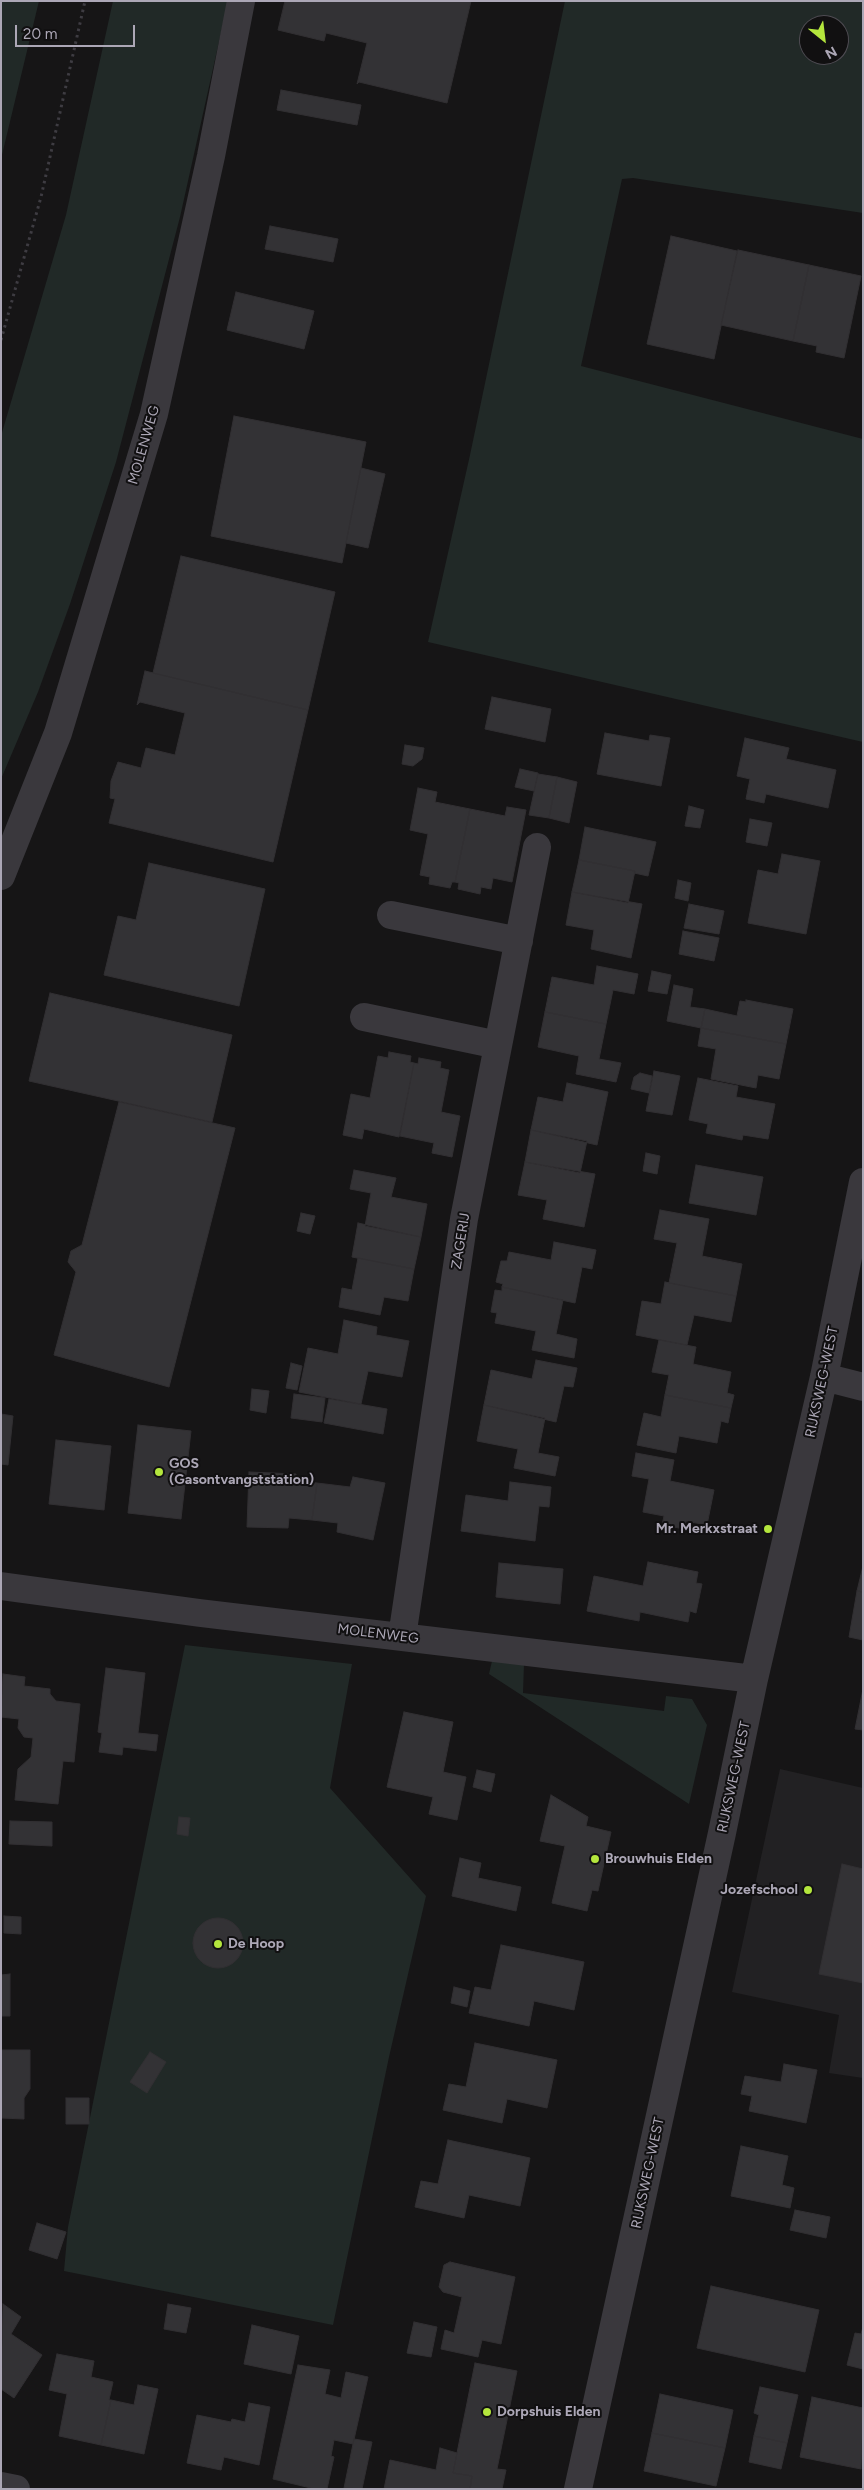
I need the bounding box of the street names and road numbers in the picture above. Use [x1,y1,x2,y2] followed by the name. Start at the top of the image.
[125,404,163,486] street label: MOLENWEG
[448,1212,474,1270] street label: ZAGERIJ
[802,1325,842,1439] street label: RIJKSWEG-WEST
[337,1621,419,1647] street label: MOLENWEG
[714,1720,754,1834] street label: RIJKSWEG-WEST
[628,2116,668,2230] street label: RIJKSWEG-WEST

